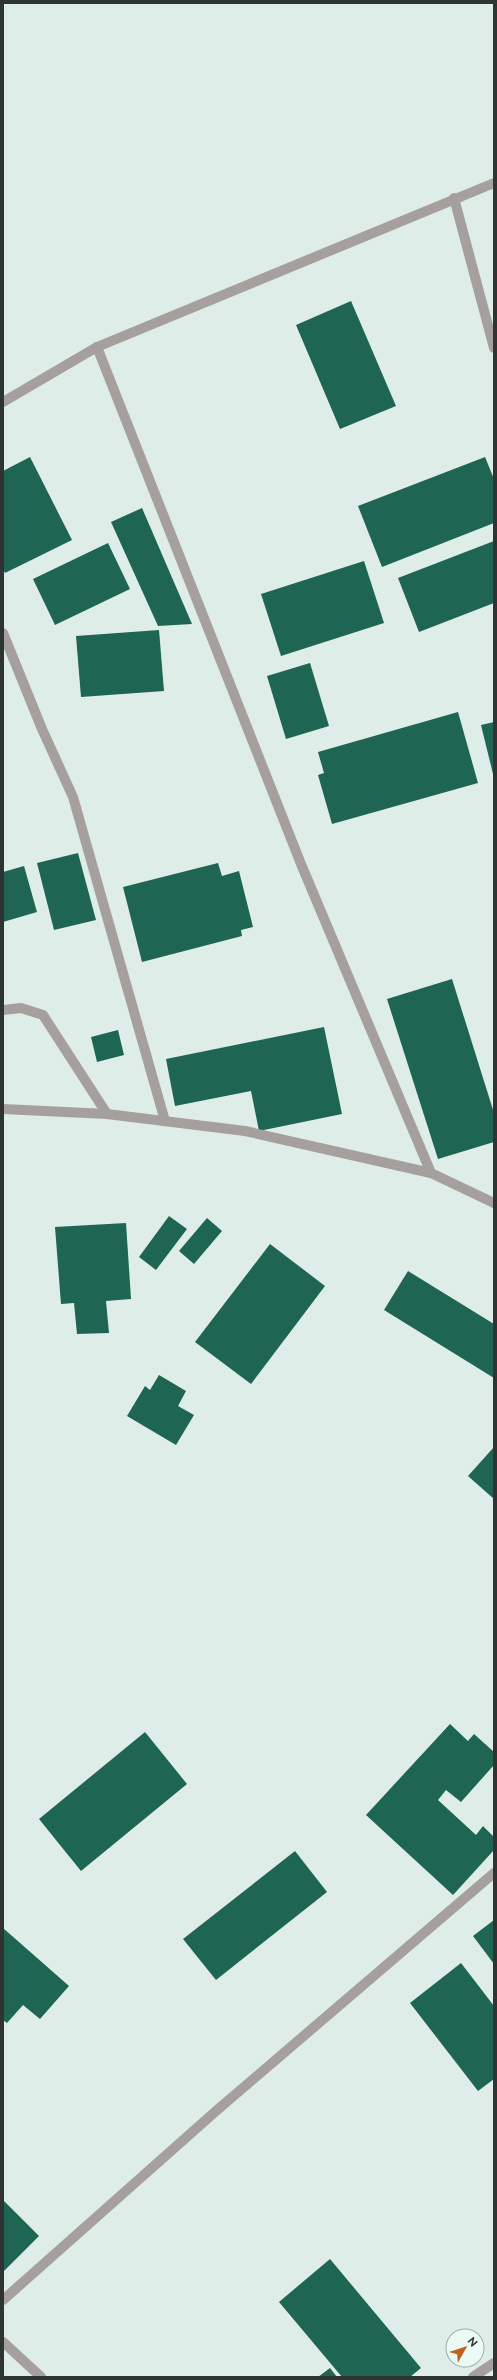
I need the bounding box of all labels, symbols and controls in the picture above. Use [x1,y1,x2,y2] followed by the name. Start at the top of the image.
[445,2328,485,2368] north arrow
[465,2335,480,2349] text: N

